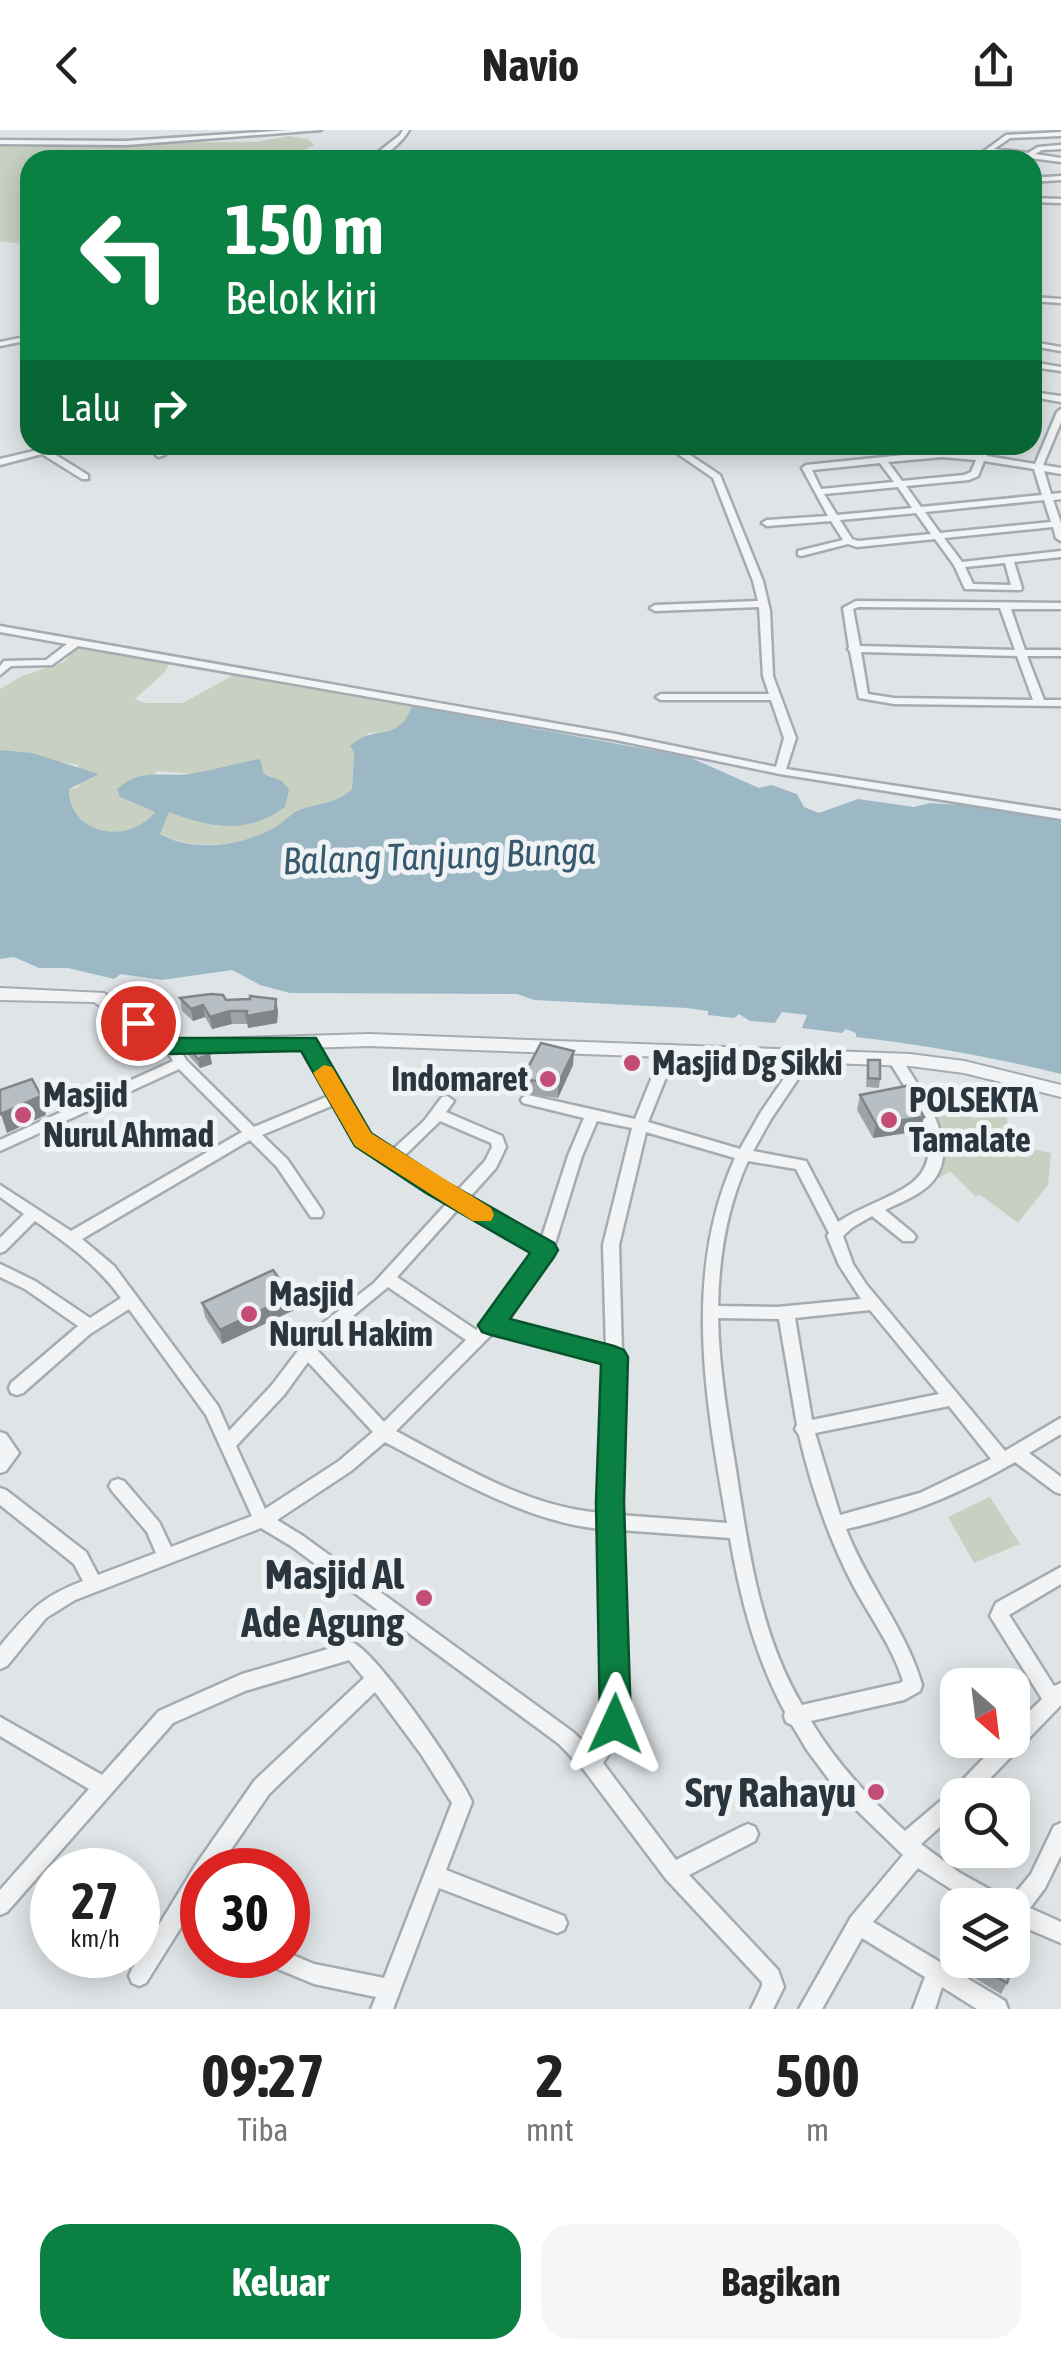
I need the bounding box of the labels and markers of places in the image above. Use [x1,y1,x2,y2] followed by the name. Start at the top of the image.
[96,981,181,1066] pin
[652,1042,842,1082] place label: Masjid Dg Sikki
[621,1052,643,1074] marker: Masjid Dg Sikki
[391,1058,528,1098] place label: Indomaret
[537,1068,559,1090] marker: Indomaret
[43,1074,214,1154] place label: Masjid Nurul Ahmad
[909,1079,1039,1159] place label: POLSEKTA Tamalate
[12,1104,34,1126] marker: Masjid Nurul Ahmad
[878,1109,900,1131] marker: POLSEKTA Tamalate
[269,1273,433,1353] place label: Masjid Nurul Hakim
[238,1303,260,1325] marker: Masjid Nurul Hakim
[240,1550,405,1646] place label: Masjid Al Ade Agung
[413,1587,435,1609] marker: Masjid Al Ade Agung
[685,1768,856,1816] place label: Sry Rahayu
[865,1781,887,1803] marker: Sry Rahayu

